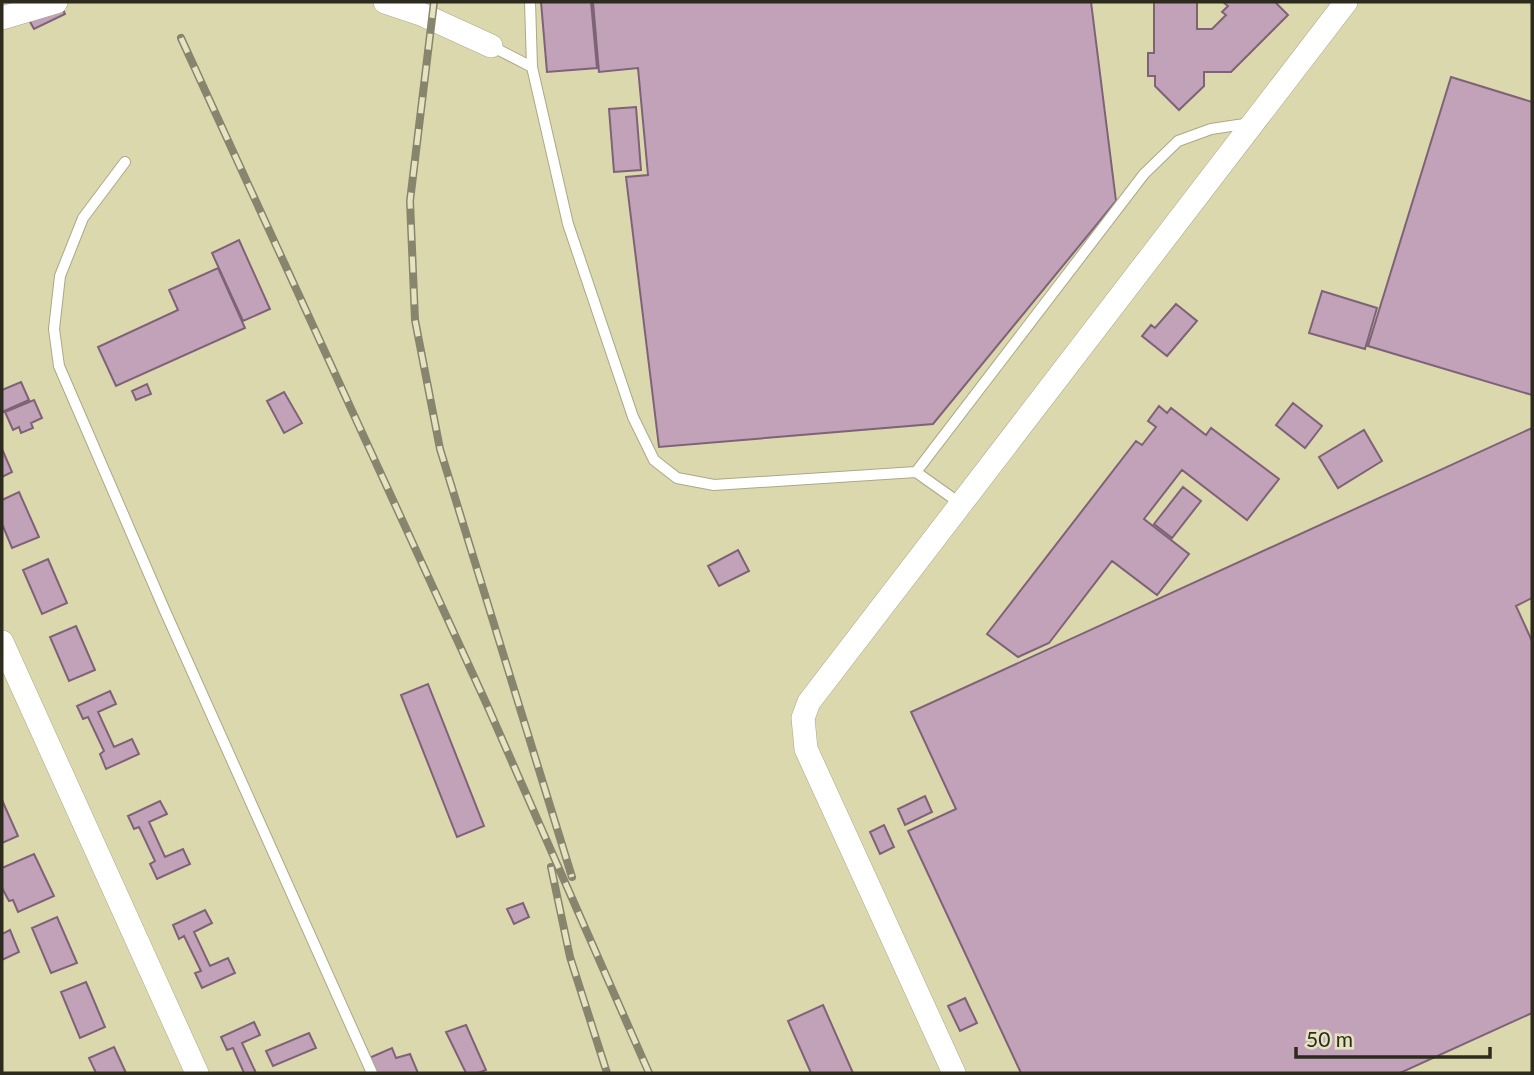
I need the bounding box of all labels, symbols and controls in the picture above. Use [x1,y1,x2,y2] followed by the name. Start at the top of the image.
[1296,1016,1490,1060] scale bar
[1306,1026,1353,1051] text: 50 m

